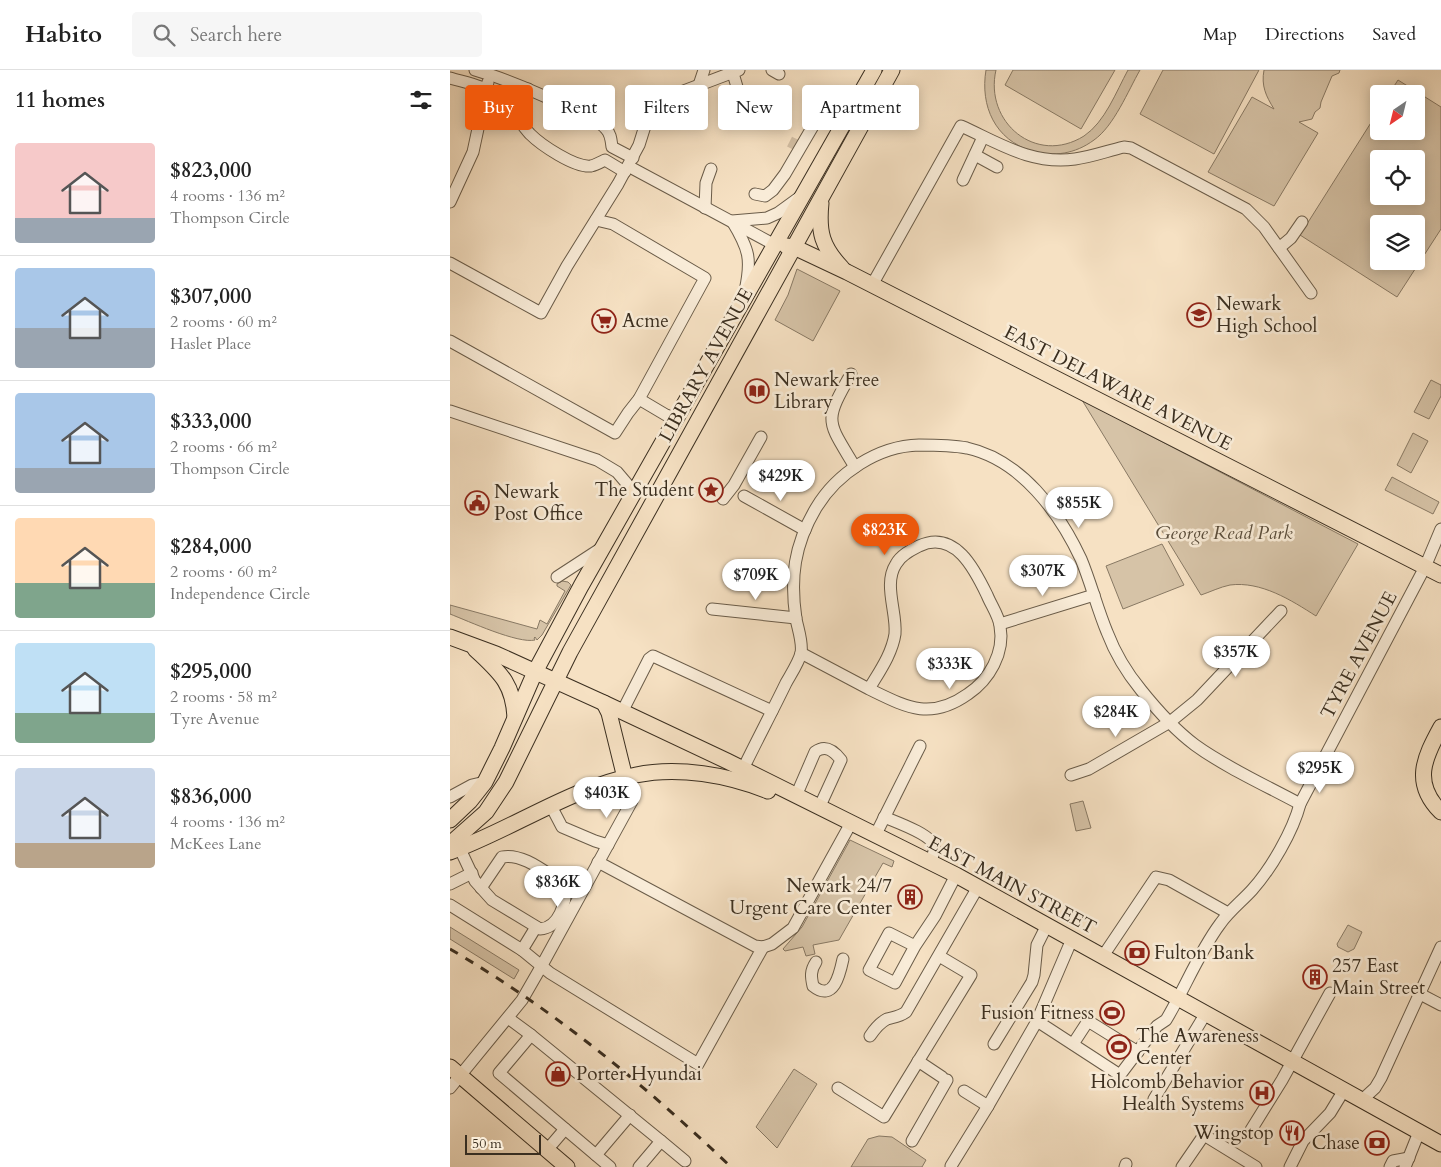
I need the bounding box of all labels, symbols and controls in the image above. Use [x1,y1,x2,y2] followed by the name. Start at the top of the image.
[132,12,482,57] search box
[25,18,102,51] text: Habito
[150,21,178,49] icon: search
[190,22,282,48] text: Search here
[1203,22,1237,47] text: Map
[1265,22,1344,47] text: Directions
[1372,22,1416,47] text: Saved
[465,85,533,130] chip: Buy
[543,85,615,130] chip: Rent
[625,85,708,130] chip: Filters
[718,85,792,130] chip: New
[802,85,919,130] chip: Apartment
[1370,85,1425,140] north arrow
[1370,85,1425,270] map controls
[15,86,105,115] text: 11 homes
[407,86,435,114] icon: filters
[1370,150,1425,205] button: locate
[170,156,251,185] text: $823,000
[55,163,115,223] icon: home
[170,185,285,207] text: 4 rooms · 136 m²
[170,207,290,229] text: Thompson Circle
[1370,215,1425,270] button: layers
[170,282,251,311] text: $307,000
[653,283,759,447] street label: LIBRARY AVENUE
[55,288,115,348] icon: home
[1216,291,1318,339] place label: Newark High School
[1186,302,1212,328] school or university icon: Newark High School
[591,308,617,334] supermarket icon: Acme
[622,308,669,334] place label: Acme
[170,311,277,333] text: 2 rooms · 60 m²
[999,319,1237,457] street label: EAST DELAWARE AVENUE
[170,333,251,355] text: Haslet Place
[774,367,880,415] place label: Newark Free Library
[744,378,770,404] library icon: Newark Free Library
[170,407,251,436] text: $333,000
[55,413,115,473] icon: home
[170,436,277,458] text: 2 rooms · 66 m²
[170,458,290,480] text: Thompson Circle
[746,460,816,502] pin: $429K
[758,465,804,487] text: $429K
[594,477,694,503] place label: The Student
[698,477,724,503] place icon: The Student
[494,479,583,527] place label: Newark Post Office
[1044,486,1114,529] pin: $855K
[464,490,490,516] public building icon: Newark Post Office
[1056,492,1102,514] text: $855K
[850,514,920,556] pin: $823K
[862,519,908,541] text: $823K
[1155,520,1293,546] park label: George Read Park
[170,532,251,561] text: $284,000
[55,538,115,598] icon: home
[1008,554,1078,597] pin: $307K
[721,558,791,601] pin: $709K
[1020,560,1066,582] text: $307K
[170,561,277,583] text: 2 rooms · 60 m²
[733,564,779,586] text: $709K
[170,583,310,605] text: Independence Circle
[1314,587,1404,723] street label: TYRE AVENUE
[1201,636,1271,678] pin: $357K
[1213,641,1259,663] text: $357K
[915,648,985,690] pin: $333K
[927,653,973,675] text: $333K
[170,657,251,686] text: $295,000
[55,663,115,723] icon: home
[170,686,277,708] text: 2 rooms · 58 m²
[1081,696,1151,738] pin: $284K
[1093,701,1139,723] text: $284K
[170,708,259,730] text: Tyre Avenue
[1285,752,1355,794] pin: $295K
[1297,757,1343,779] text: $295K
[572,776,642,819] pin: $403K
[170,782,251,811] text: $836,000
[584,782,630,804] text: $403K
[55,788,115,848] icon: home
[170,811,285,833] text: 4 rooms · 136 m²
[923,830,1101,940] street label: EAST MAIN STREET
[170,833,261,855] text: McKees Lane
[523,866,593,908] pin: $836K
[535,871,581,893] text: $836K
[729,873,892,921] place label: Newark 24/7 Urgent Care Center
[897,884,923,910] building icon: Newark 24/7 Urgent Care Center
[1124,940,1150,966] bank icon: Fulton Bank
[1154,940,1255,966] place label: Fulton Bank
[1332,953,1425,1001] place label: 257 East Main Street
[1302,964,1328,990] building icon: 257 East Main Street
[981,1000,1094,1026] place label: Fusion Fitness
[1099,1000,1125,1026] sports icon: Fusion Fitness
[1136,1023,1259,1071] place label: The Awareness Center
[1106,1034,1132,1060] sports icon: The Awareness Center
[545,1061,571,1087] shop icon: Porter Hyundai
[576,1061,702,1087] place label: Porter Hyundai
[1090,1069,1244,1117] place label: Holcomb Behavior Health Systems
[1249,1080,1275,1106] hospital icon: Holcomb Behavior Health Systems
[1192,1120,1274,1146] place label: Wingstop
[1279,1120,1305,1146] restaurant icon: Wingstop
[1312,1130,1360,1156] place label: Chase
[1364,1130,1390,1156] bank icon: Chase
[465,1132,541,1155] scale bar
[472,1134,502,1153] text: 50 m

